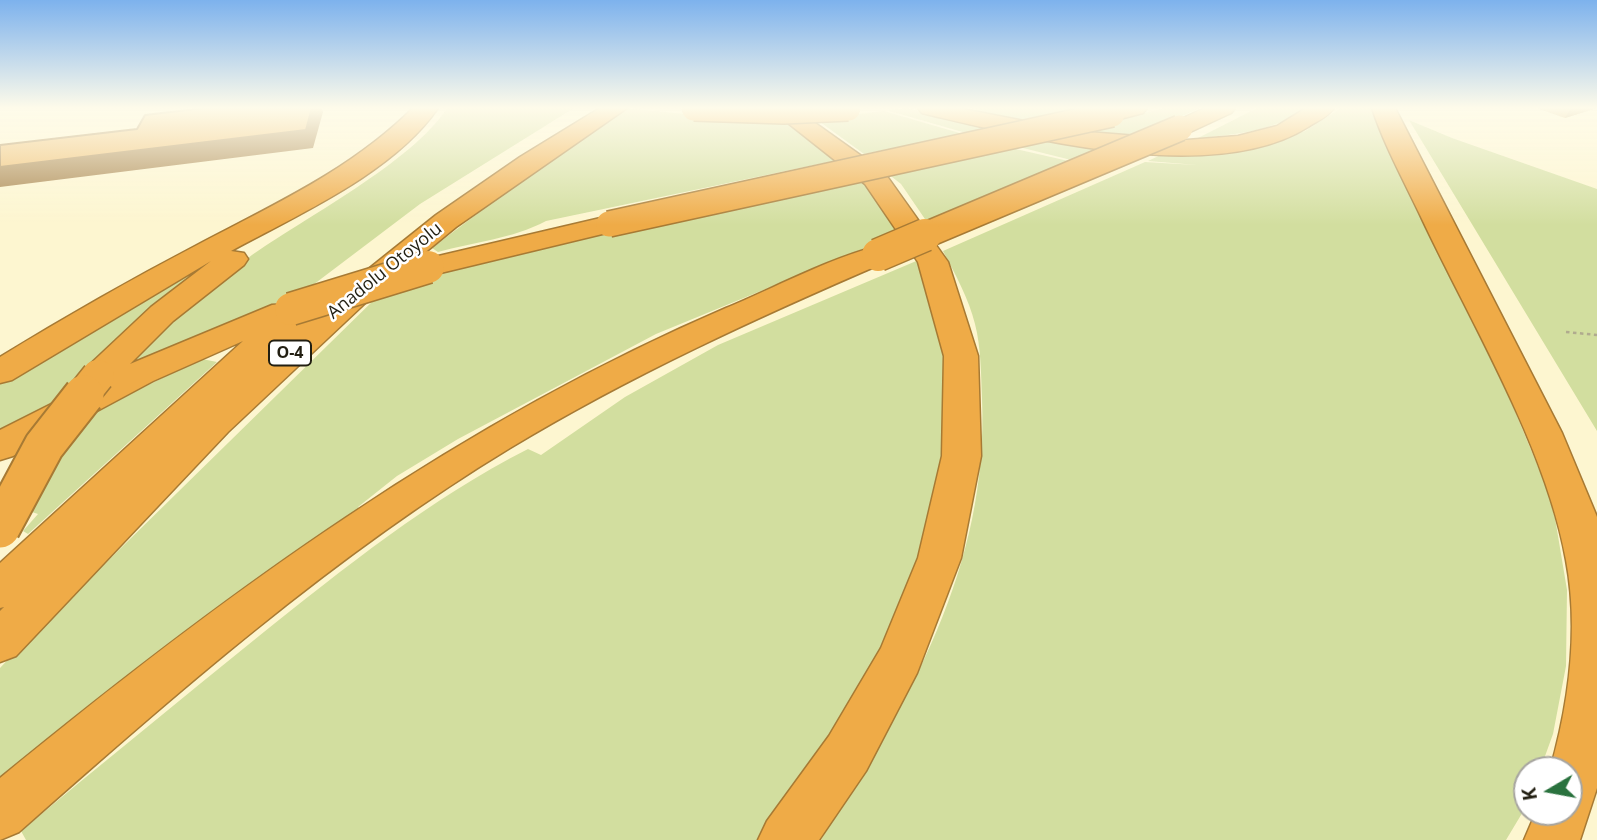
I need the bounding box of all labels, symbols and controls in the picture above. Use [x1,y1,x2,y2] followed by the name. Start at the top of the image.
[323,218,447,324] street label: Anadolu Otoyolu
[269,340,311,366] road number: O-4
[1513,756,1583,826] north arrow
[1515,786,1543,803] text: K

